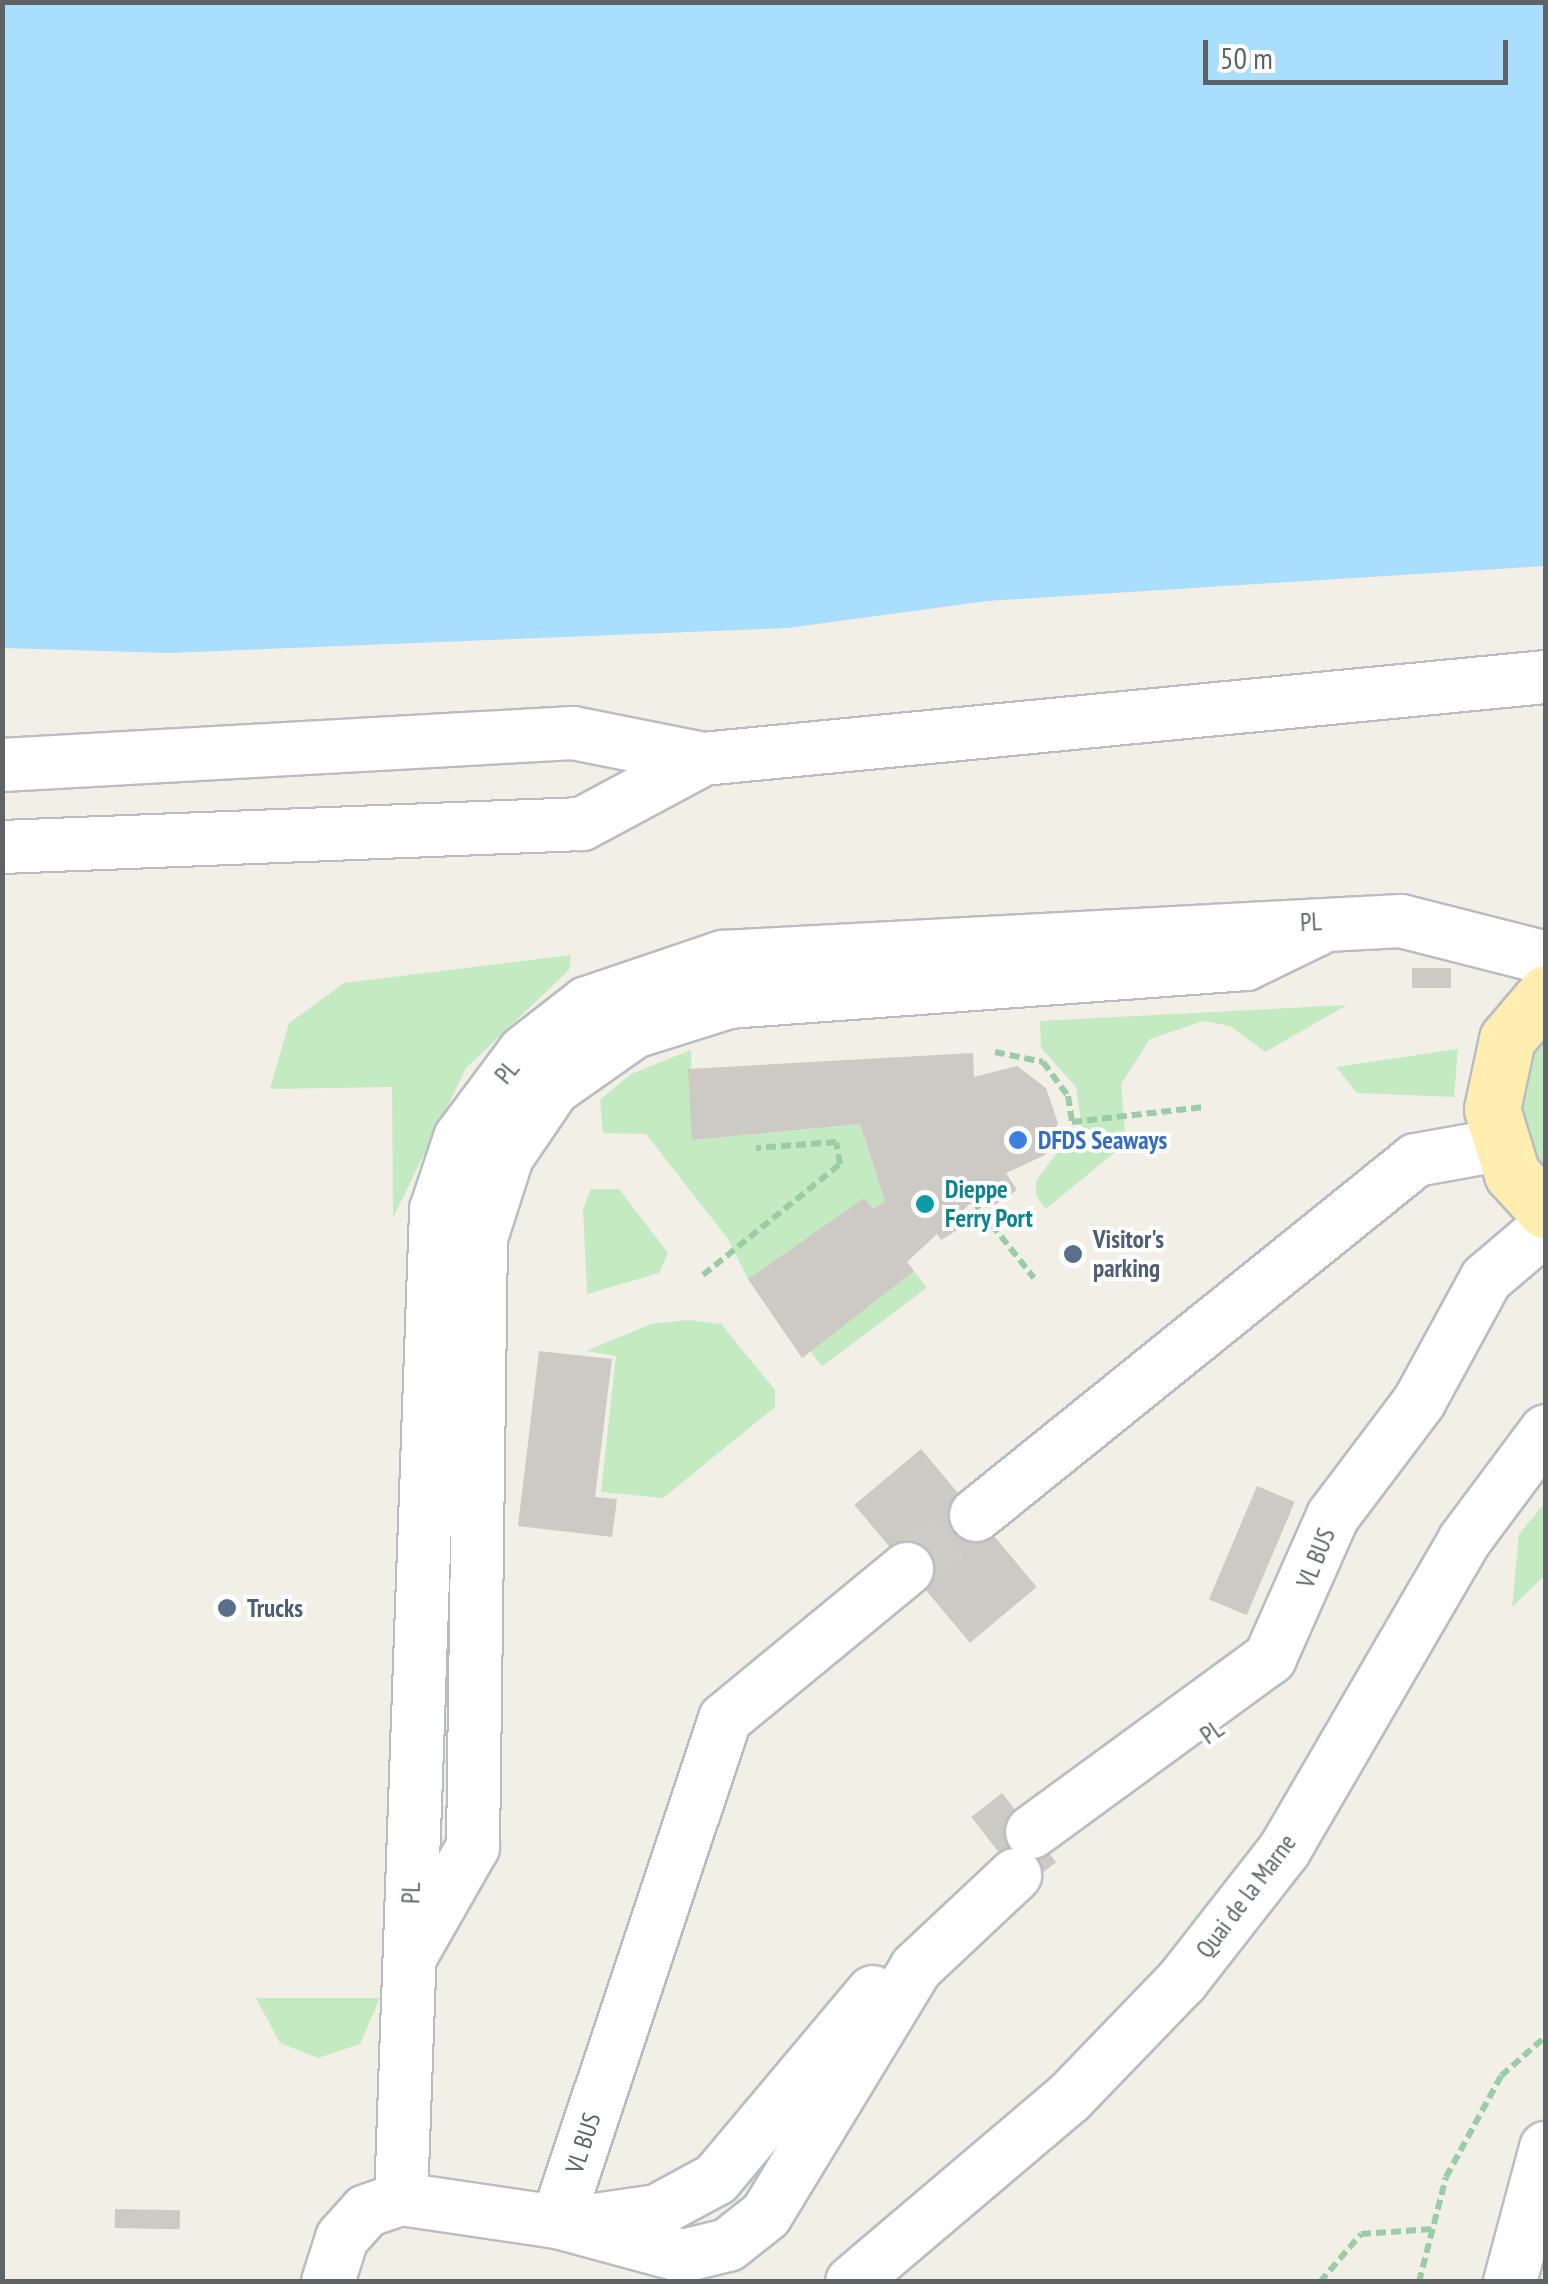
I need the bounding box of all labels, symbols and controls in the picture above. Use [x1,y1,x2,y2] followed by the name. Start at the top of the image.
[1208,20,1513,82] scale bar
[1220,38,1273,77] text: 50 m
[1299,906,1323,938] street label: PL
[489,1054,525,1090] street label: PL
[1038,1125,1167,1155] place label: DFDS Seaways
[1007,1129,1029,1151] marker: DFDS Seaways
[945,1175,1033,1234] place label: Dieppe Ferry Port
[914,1193,936,1215] marker: Dieppe Ferry Port
[1093,1225,1164,1284] place label: Visitor's parking
[1062,1243,1084,1265] marker: Visitor's parking
[1290,1523,1342,1593] street label: VL BUS
[247,1593,303,1623] place label: Trucks
[216,1597,238,1619] marker: Trucks
[1195,1714,1229,1750] street label: PL
[1190,1828,1302,1964] street label: Quai de la Marne
[396,1882,426,1904] street label: PL
[559,2109,607,2177] street label: VL BUS

